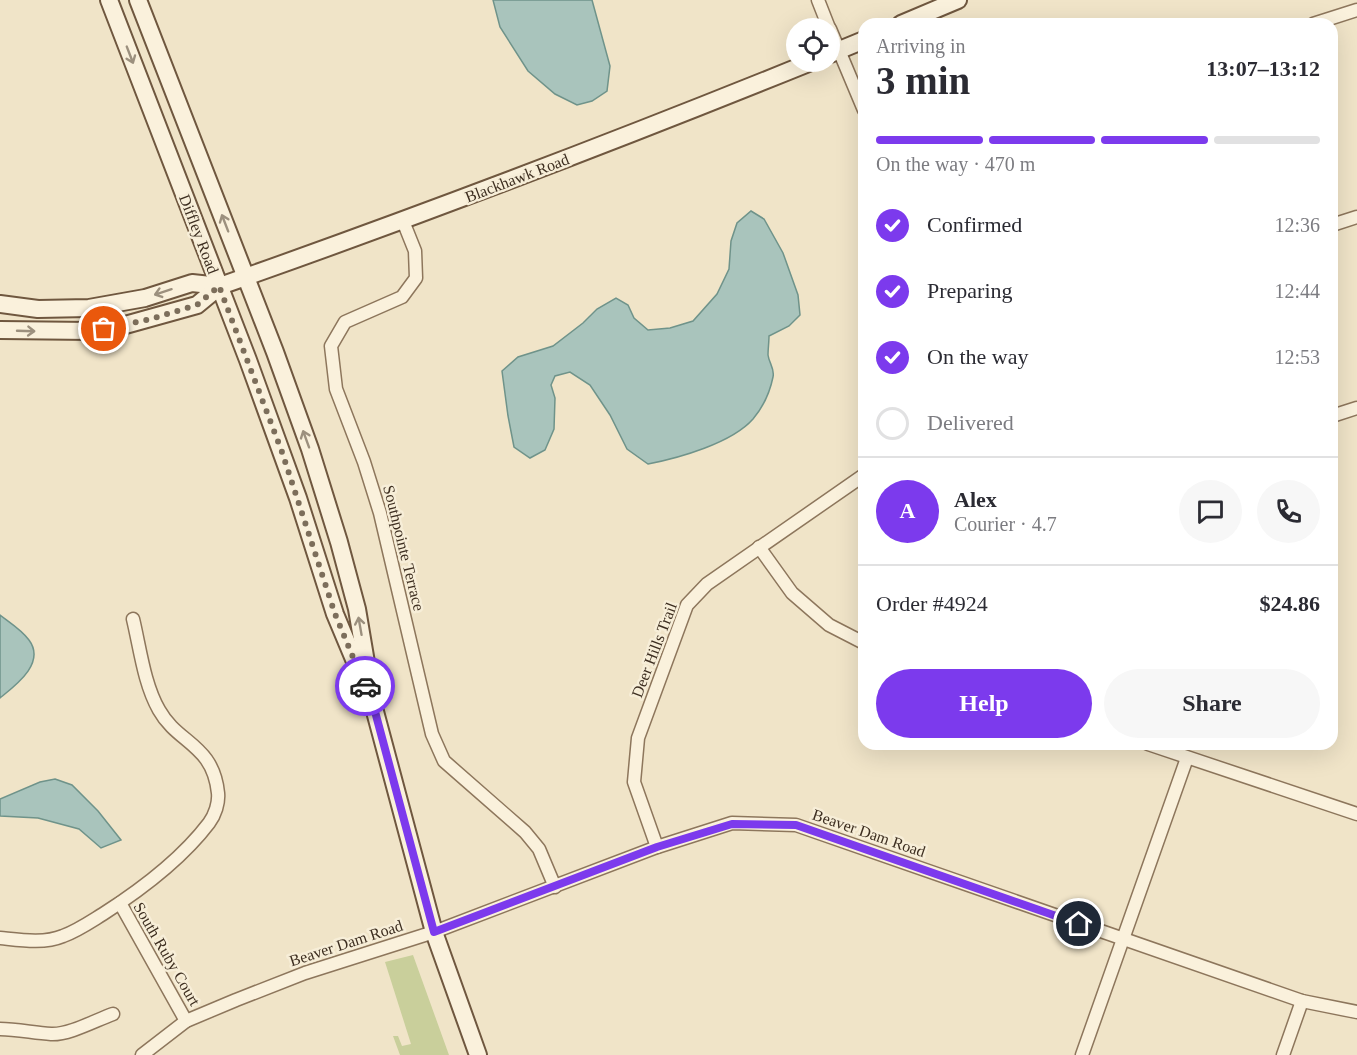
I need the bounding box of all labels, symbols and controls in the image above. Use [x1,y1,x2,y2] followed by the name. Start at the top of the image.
[786,18,840,72] map controls
[786,18,840,72] button: locate
[876,35,965,57] text: Arriving in
[125,45,136,63] one-way arrow
[1206,56,1320,81] text: 13:07–13:12
[876,59,970,102] text: 3 min
[463,150,571,206] street label: Blackhawk Road
[876,153,1035,175] text: On the way · 470 m
[175,192,222,276] street label: Diffley Road
[876,209,909,242] icon: check
[927,212,1022,237] text: Confirmed
[219,214,230,232] one-way arrow
[1274,214,1320,236] text: 12:36
[876,275,909,308] icon: check
[927,278,1013,303] text: Preparing
[1274,280,1320,302] text: 12:44
[154,288,173,299] one-way arrow
[78,303,129,354] pin
[87,312,120,345] icon: bag
[16,326,36,337] one-way arrow
[876,341,909,374] icon: check
[927,344,1028,369] text: On the way
[1274,346,1320,368] text: 12:53
[927,410,1014,435] text: Delivered
[300,430,311,449] one-way arrow
[1179,480,1242,543] button: chat
[1257,480,1320,543] button: phone
[379,483,428,613] street label: Southpointe Terrace
[954,487,997,512] text: Alex
[900,498,915,523] text: A
[954,513,1057,535] text: Courier · 4.7
[876,591,988,616] text: Order #4924
[1260,591,1320,616] text: $24.86
[628,600,680,700] street label: Deer Hills Trail
[354,617,365,636] one-way arrow
[335,656,395,716] courier
[876,669,1092,738] button: Help
[1104,669,1320,738] button: Share
[349,670,382,703] icon: car
[810,806,928,860] street label: Beaver Dam Road
[1053,898,1104,949] pin
[130,899,204,1010] street label: South Ruby Court
[1062,907,1095,940] icon: home
[287,917,405,969] street label: Beaver Dam Road

